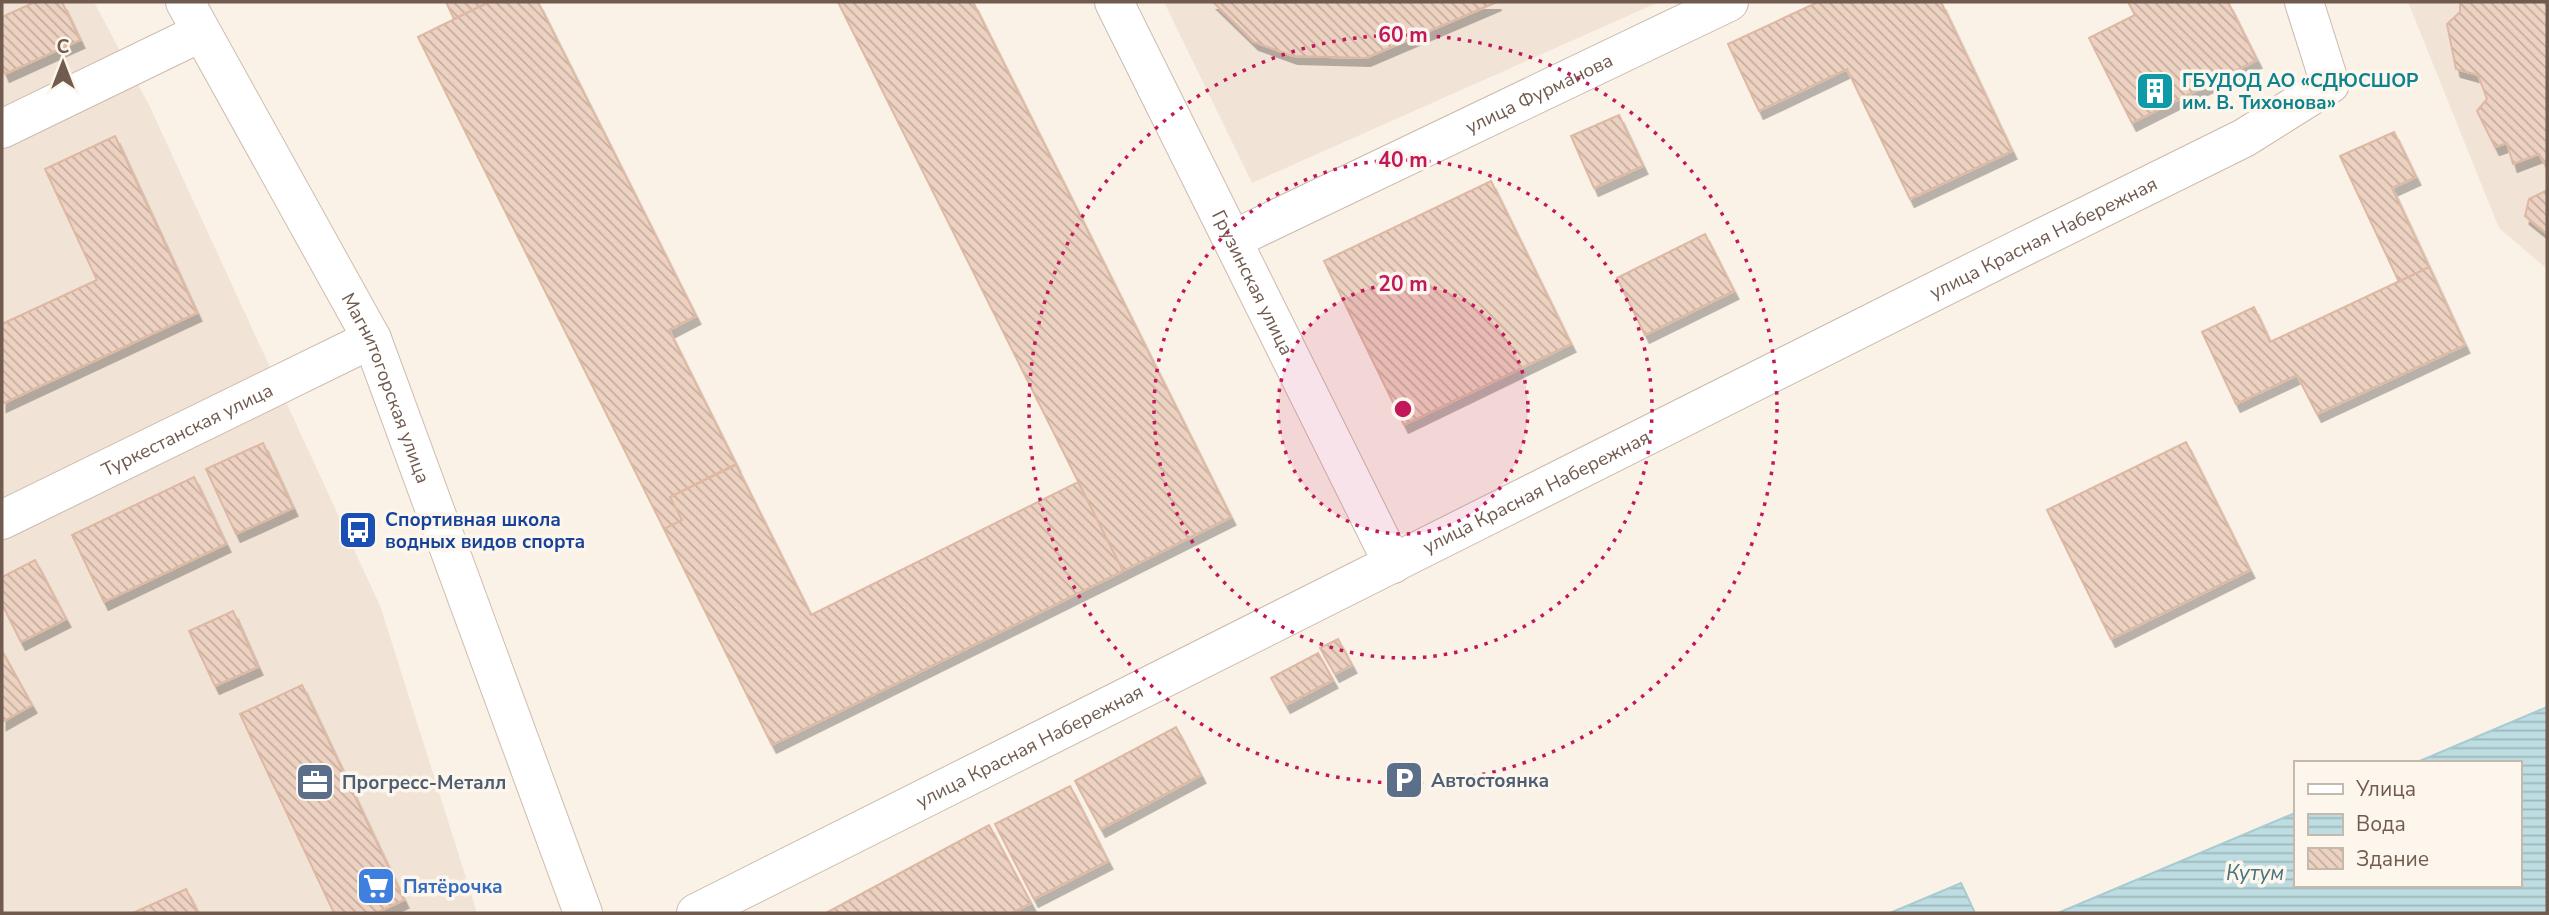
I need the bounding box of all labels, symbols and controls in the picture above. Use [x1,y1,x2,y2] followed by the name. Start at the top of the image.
[1378,21,1428,49] text: 60 m
[28,28,98,98] north arrow
[57,34,70,60] text: С
[1461,48,1617,140] street label: улица Фурманова
[2182,68,2418,116] place label: ГБУДОД АО «СДЮСШОР им. В. Тихонова»
[2134,70,2176,112] building icon: ГБУДОД АО «СДЮСШОР им. В. Тихонова»
[1378,146,1428,174] text: 40 m
[1925,171,2162,306] street label: улица Красная Набережная
[1205,206,1299,360] street label: Грузинская улица
[1378,270,1428,298] text: 20 m
[335,288,436,487] street label: Магнитогорская улица
[97,377,278,483] street label: Туркестанская улица
[1391,397,1415,421] centre of rings
[1419,424,1655,560] street label: улица Красная Набережная
[385,507,585,555] place label: Спортивная школа водных видов спорта
[337,509,379,551] bus stop icon: Спортивная школа водных видов спорта
[912,679,1148,815] street label: улица Красная Набережная
[1383,759,1425,801] parking icon: Автостоянка
[294,761,336,803] office icon: Прогресс-Металл
[2294,761,2521,887] legend
[1431,768,1549,794] place label: Автостоянка
[342,770,506,796] place label: Прогресс-Металл
[2355,775,2416,803] text: Улица
[2356,810,2406,838] text: Вода
[2356,845,2429,873] text: Здание
[2226,859,2284,887] water label: Кутум
[355,865,397,907] supermarket icon: Пятёрочка
[403,874,503,900] place label: Пятёрочка

